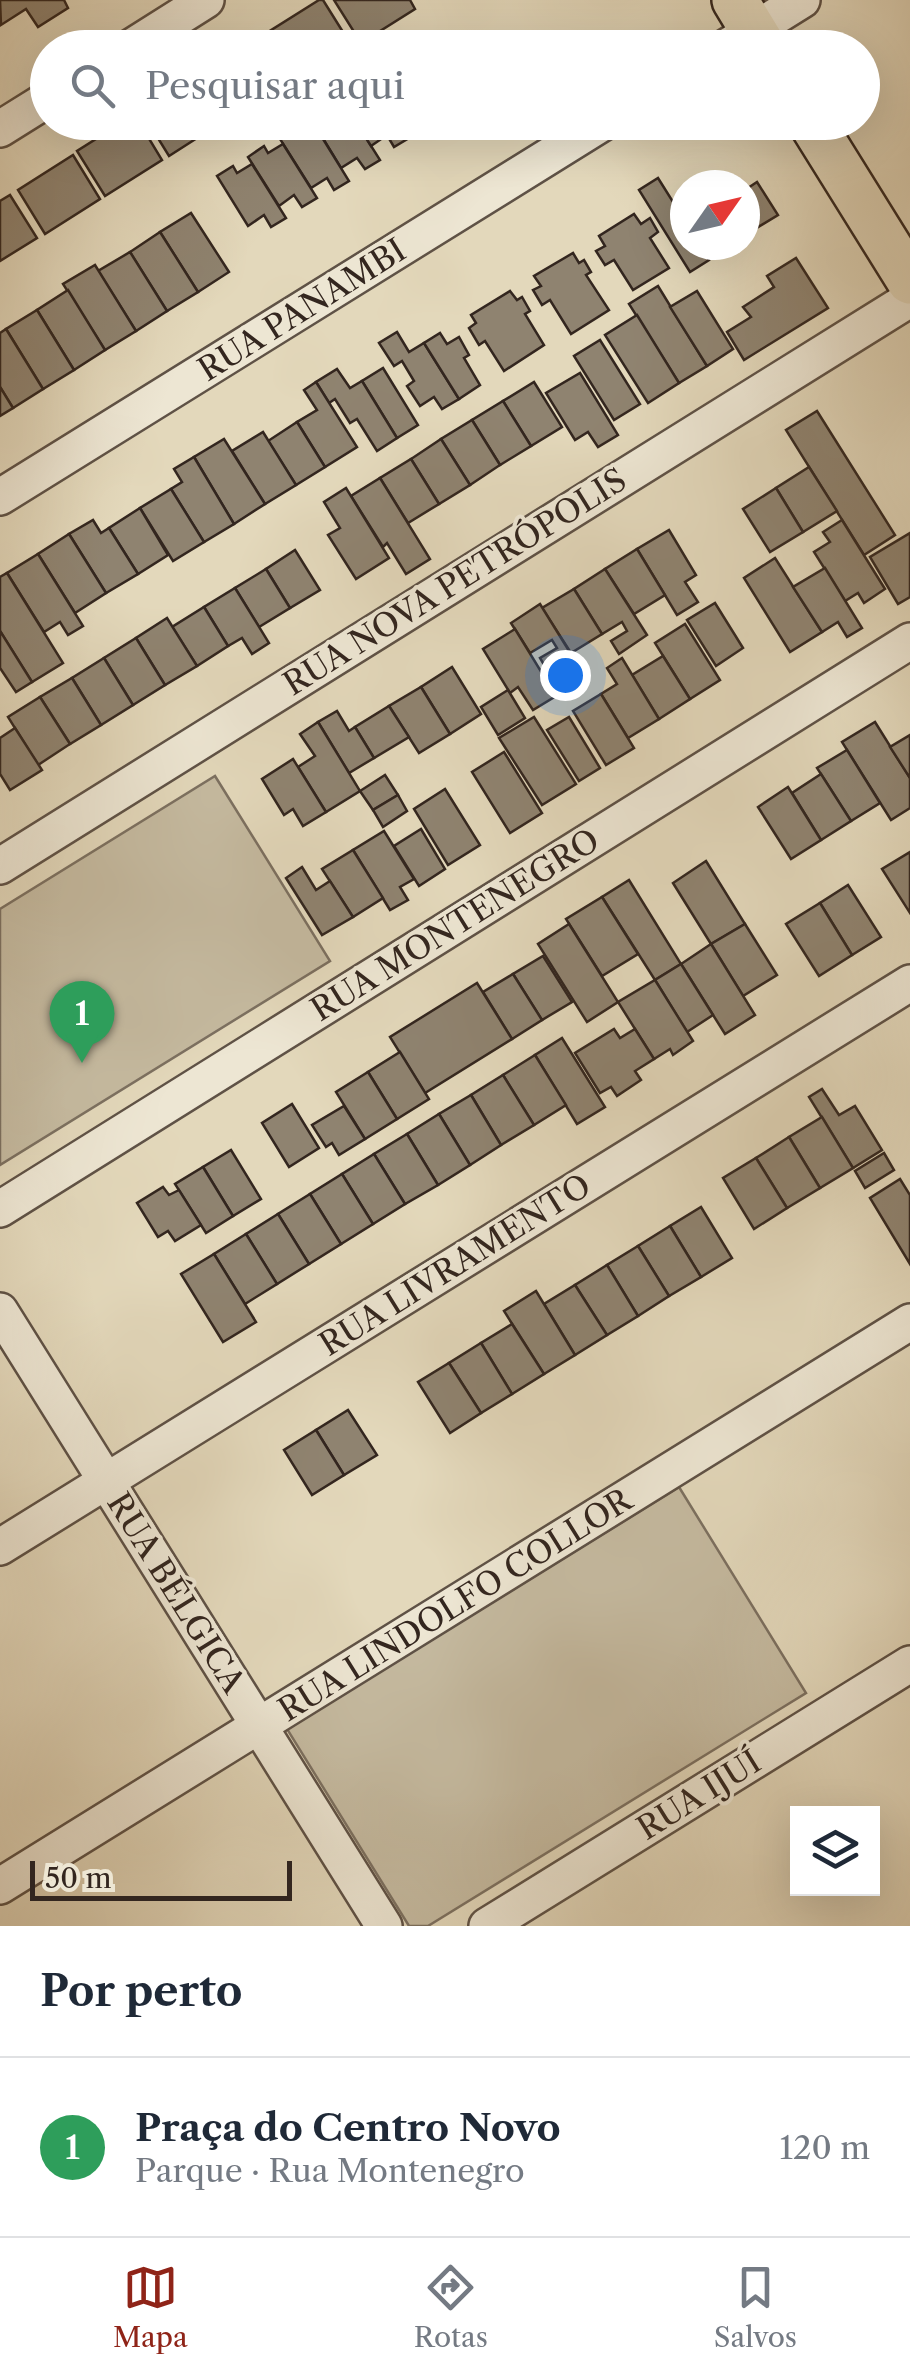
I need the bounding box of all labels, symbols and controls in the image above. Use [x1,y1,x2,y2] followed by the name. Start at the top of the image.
[30,30,880,140] search box
[65,58,120,113] icon: search
[145,62,405,109] text: Pesquisar aqui
[670,170,760,260] north arrow
[191,230,413,389] street label: RUA PANAMBI
[276,460,633,703] street label: RUA NOVA PETRÓPOLIS
[540,650,591,701] your location
[304,820,606,1029] street label: RUA MONTENEGRO
[49,980,114,1063] pin: 1
[312,1165,597,1364] street label: RUA LIVRAMENTO
[271,1479,640,1729] street label: RUA LINDOLFO COLLOR
[99,1485,254,1701] street label: RUA BÉLGICA
[630,1741,768,1848] street label: RUA IJUÍ
[790,1806,880,1896] map controls
[790,1806,880,1896] button: layers
[30,1856,292,1900] scale bar
[45,1861,112,1895] text: 50 m
[40,1965,243,2017] text: Por perto
[135,2104,561,2151] text: Praça do Centro Novo
[65,2128,80,2167] text: 1
[780,2128,870,2167] text: 120 m
[135,2151,525,2190] text: Parque · Rua Montenegro
[113,2260,188,2354] tab: Mapa
[414,2260,488,2354] tab: Rotas
[714,2260,797,2354] tab: Salvos

